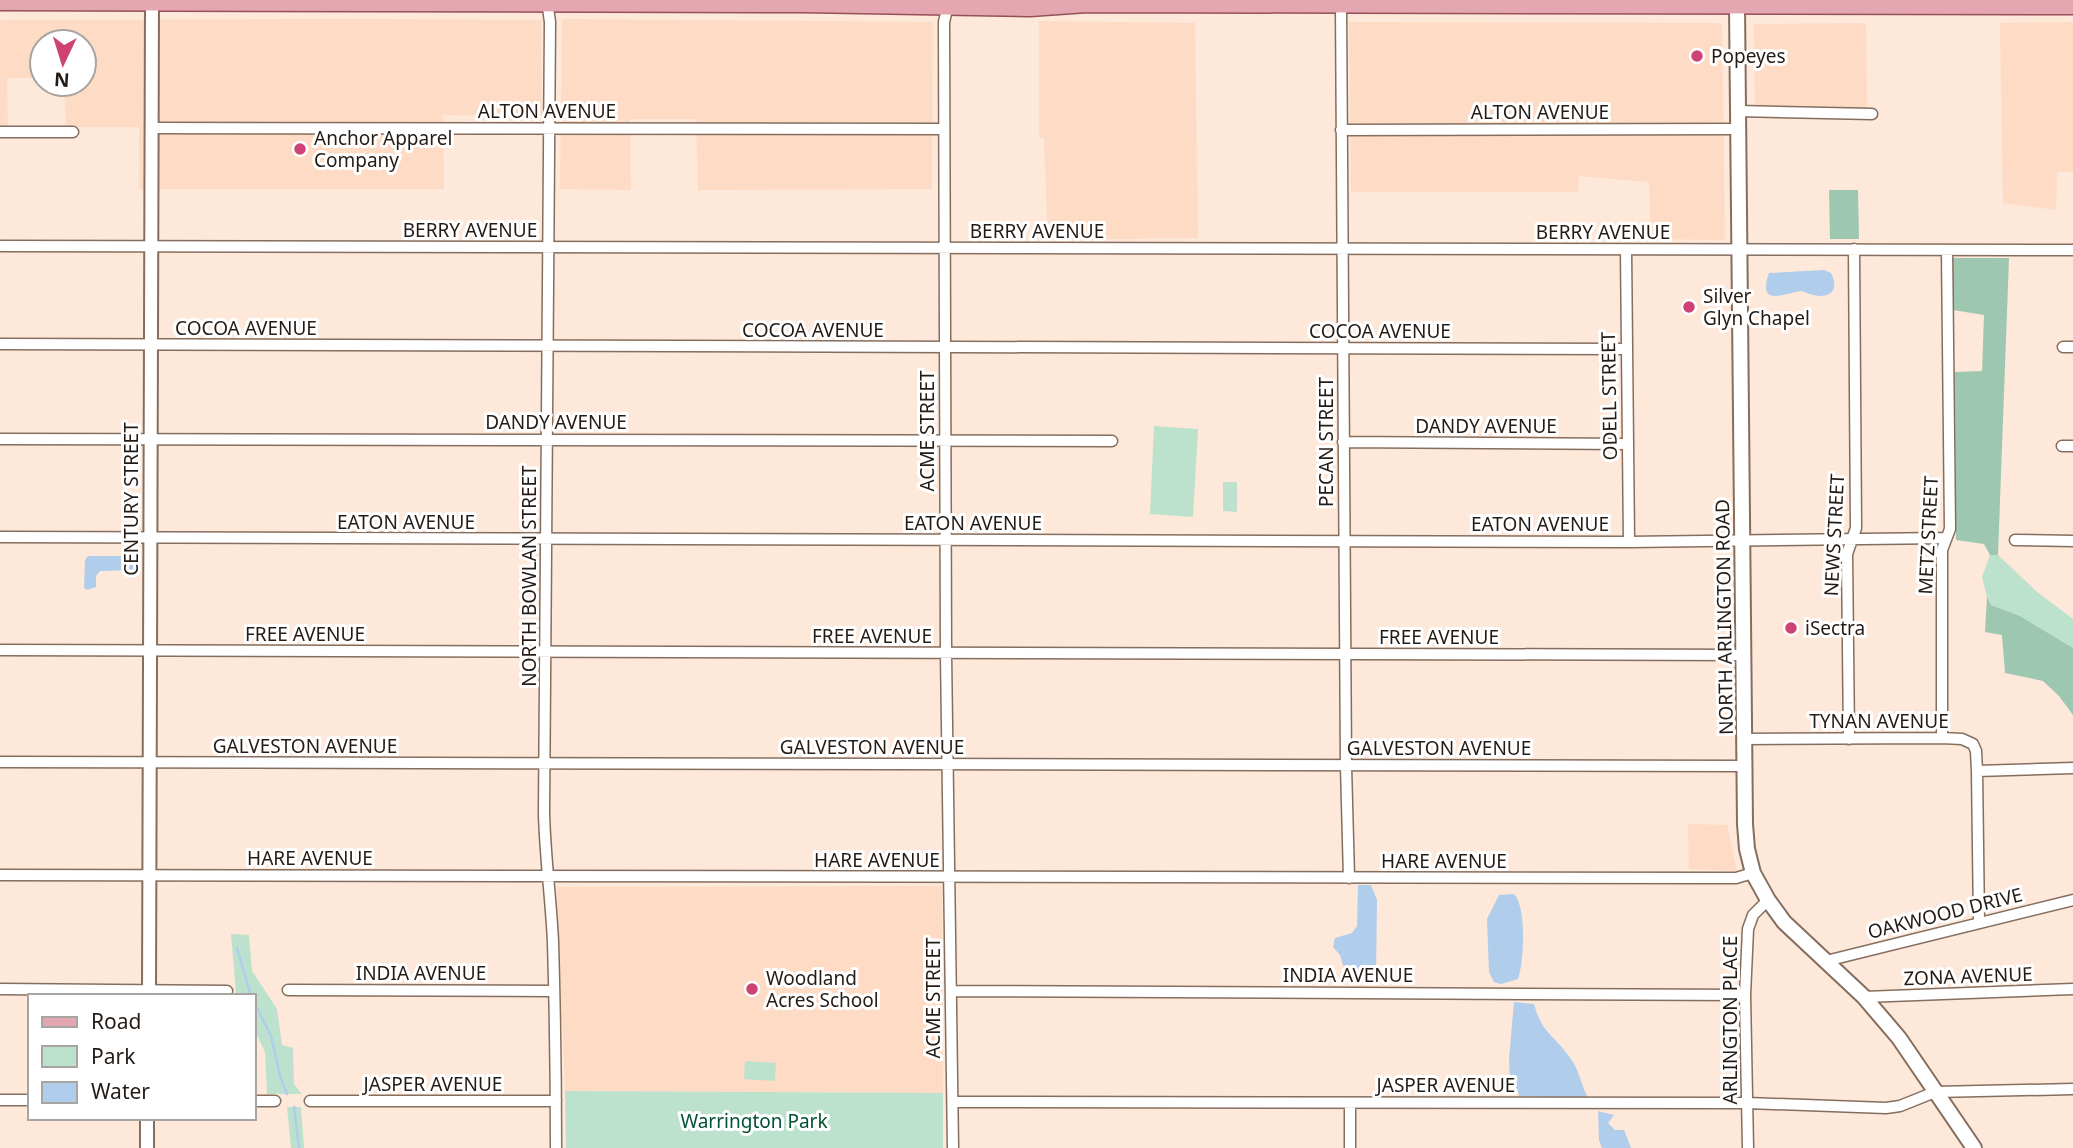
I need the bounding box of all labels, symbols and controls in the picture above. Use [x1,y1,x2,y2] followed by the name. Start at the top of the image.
[28,28,98,98] north arrow
[1711,43,1786,69] place label: Popeyes
[1689,48,1705,64] marker: Popeyes
[53,66,70,93] text: N
[478,98,616,124] street label: ALTON AVENUE
[1471,99,1609,125] street label: ALTON AVENUE
[314,125,452,173] place label: Anchor Apparel Company
[292,141,308,157] marker: Anchor Apparel Company
[403,217,537,243] street label: BERRY AVENUE
[970,218,1104,244] street label: BERRY AVENUE
[1536,219,1670,245] street label: BERRY AVENUE
[1703,283,1810,331] place label: Silver Glyn Chapel
[1681,299,1697,315] marker: Silver Glyn Chapel
[175,315,317,341] street label: COCOA AVENUE
[742,317,884,343] street label: COCOA AVENUE
[1309,318,1451,344] street label: COCOA AVENUE
[1595,331,1623,461] street label: ODELL STREET
[914,370,940,492] street label: ACME STREET
[1313,377,1339,507] street label: PECAN STREET
[485,409,627,435] street label: DANDY AVENUE
[1415,413,1557,439] street label: DANDY AVENUE
[118,422,144,576] street label: CENTURY STREET
[516,465,542,687] street label: NORTH BOWLAN STREET
[1818,473,1850,597] street label: NEWS STREET
[1912,475,1944,595] street label: METZ STREET
[1709,499,1739,735] street label: NORTH ARLINGTON ROAD
[337,509,475,535] street label: EATON AVENUE
[904,510,1042,536] street label: EATON AVENUE
[1471,511,1609,537] street label: EATON AVENUE
[1805,615,1865,641] place label: iSectra
[1783,620,1799,636] marker: iSectra
[245,621,365,647] street label: FREE AVENUE
[812,623,932,649] street label: FREE AVENUE
[1379,624,1499,650] street label: FREE AVENUE
[1809,708,1949,734] street label: TYNAN AVENUE
[213,733,397,759] street label: GALVESTON AVENUE
[780,734,964,760] street label: GALVESTON AVENUE
[1347,735,1531,761] street label: GALVESTON AVENUE
[247,845,373,871] street label: HARE AVENUE
[814,847,940,873] street label: HARE AVENUE
[1381,848,1507,874] street label: HARE AVENUE
[1865,881,2025,945] street label: OAKWOOD DRIVE
[1717,936,1743,1104] street label: ARLINGTON PLACE
[920,937,946,1059] street label: ACME STREET
[356,960,486,986] street label: INDIA AVENUE
[1903,961,2033,991] street label: ZONA AVENUE
[1283,962,1413,988] street label: INDIA AVENUE
[766,965,879,1013] place label: Woodland Acres School
[744,981,760,997] marker: Woodland Acres School
[28,994,256,1120] legend
[91,1007,141,1035] text: Road
[91,1042,136,1070] text: Park
[362,1071,502,1097] street label: JASPER AVENUE
[1375,1072,1515,1098] street label: JASPER AVENUE
[91,1077,150,1105] text: Water
[680,1108,828,1134] park label: Warrington Park

